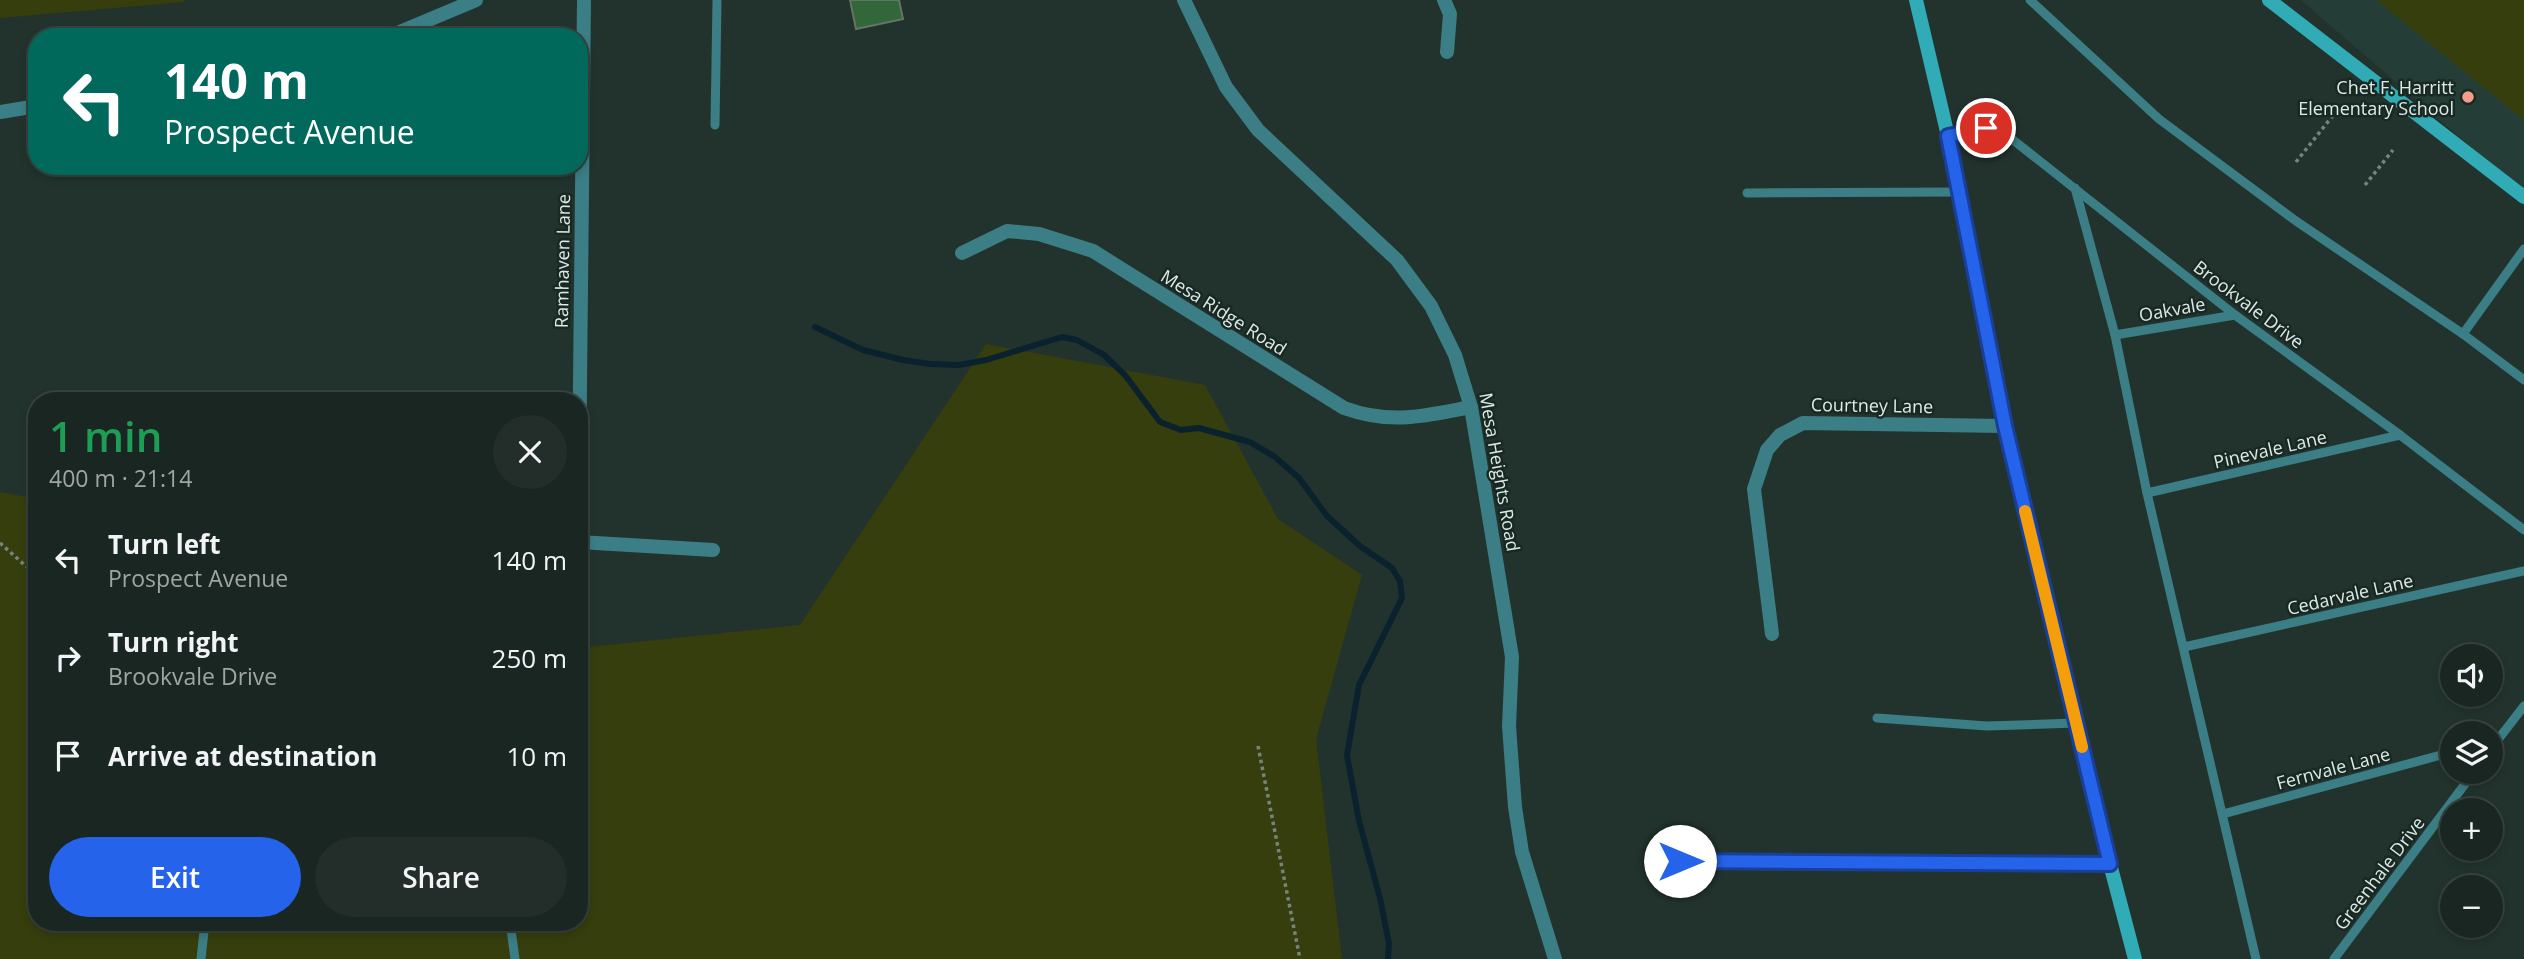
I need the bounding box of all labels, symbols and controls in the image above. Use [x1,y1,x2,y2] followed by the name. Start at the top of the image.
[164,47,309,113] text: 140 m
[49,56,140,147] icon: left
[2298,75,2454,120] place label: Chet F. Harritt Elementary School
[2460,89,2476,105] marker: Chet F. Harritt Elementary School
[1956,98,2016,158] pin
[1967,109,2005,147] icon: arrive
[164,110,415,153] text: Prospect Avenue
[549,194,575,328] street label: Ramhaven Lane
[2189,255,2309,353] street label: Brookvale Drive
[1157,264,1291,360] street label: Mesa Ridge Road
[2137,291,2207,327] street label: Oakvale
[1474,391,1526,553] street label: Mesa Heights Road
[1811,392,1933,418] street label: Courtney Lane
[49,407,162,464] text: 1 min
[493,415,567,489] button: close
[2211,424,2329,474] street label: Pinevale Lane
[49,462,192,494] text: 400 m · 21:14
[108,526,220,562] text: Turn left
[49,541,87,579] icon: left
[492,542,567,578] text: 140 m
[108,562,288,594] text: Prospect Avenue
[2285,568,2415,620] street label: Cedarvale Lane
[108,624,239,660] text: Turn right
[49,639,87,677] icon: right
[492,640,567,676] text: 250 m
[2440,644,2503,938] map controls
[2440,644,2503,707] button: sound
[108,660,277,692] text: Brookvale Drive
[2440,721,2503,784] button: layers
[49,737,87,775] icon: arrive
[108,738,377,774] text: Arrive at destination
[506,738,567,774] text: 10 m
[2274,741,2392,795] street label: Fernvale Lane
[2440,798,2503,861] button: +
[2328,811,2430,935] street label: Greenhale Drive
[1643,824,1717,898] position arrow
[49,837,301,917] button: Exit
[315,837,567,917] button: Share
[2440,875,2503,938] button: −

